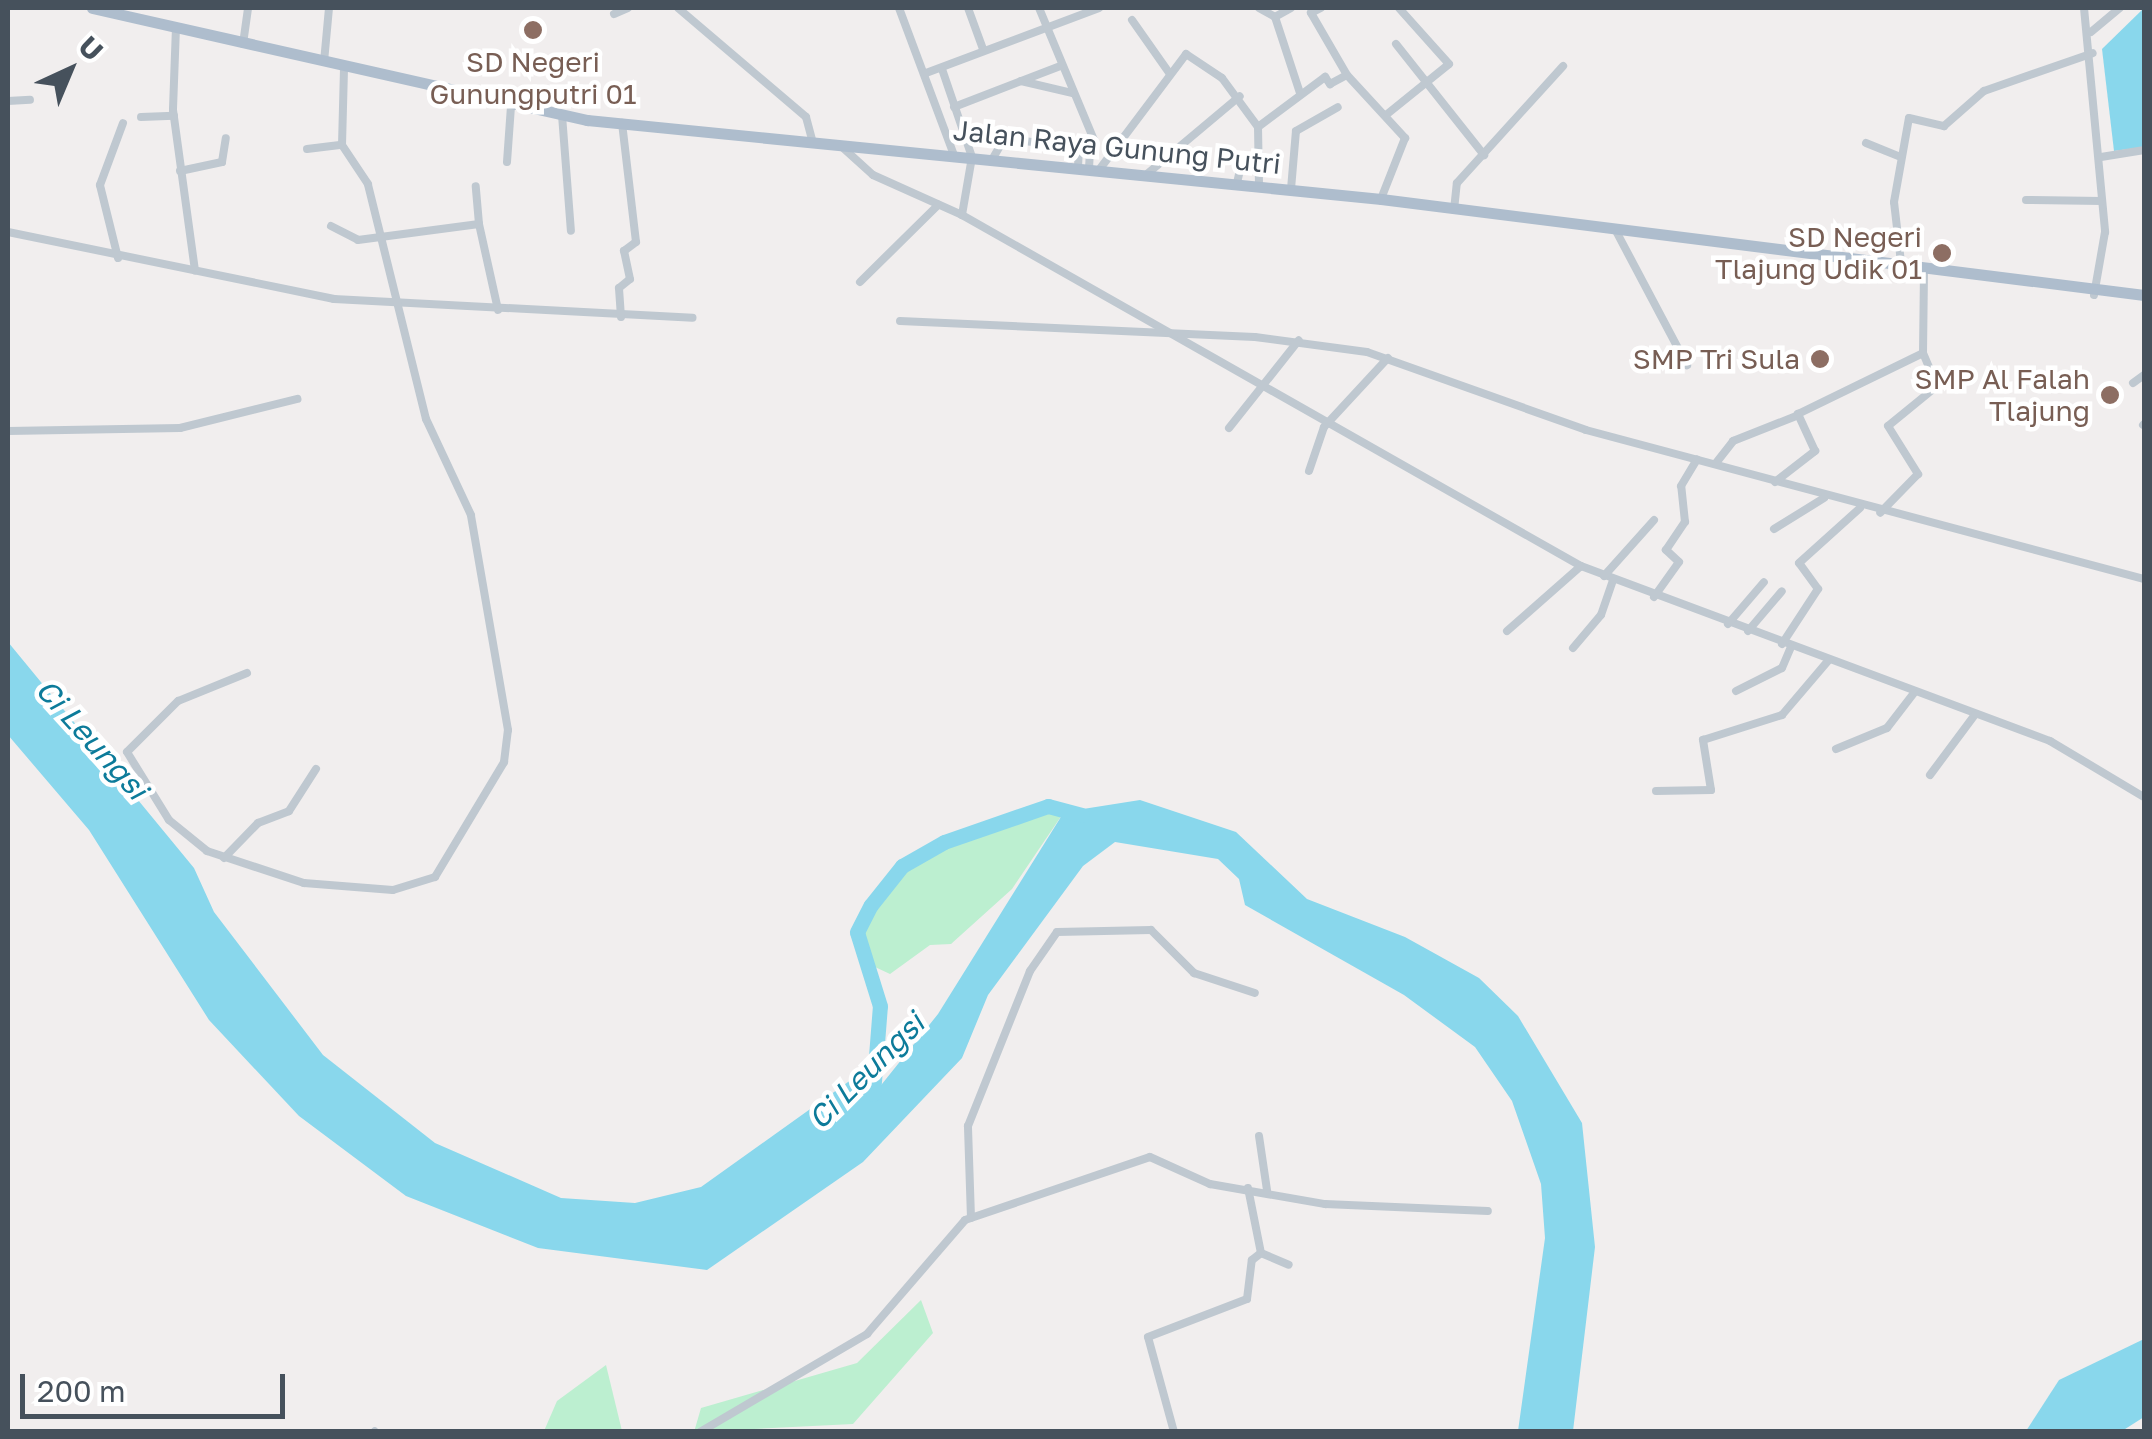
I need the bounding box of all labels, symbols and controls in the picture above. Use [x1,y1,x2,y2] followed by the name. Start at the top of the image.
[522,19,544,41] marker: SD Negeri Gunungputri 01
[20,20,120,120] north arrow
[72,29,110,67] text: U
[429,45,637,111] place label: SD Negeri Gunungputri 01
[952,113,1282,181] street label: Jalan Raya Gunung Putri
[1715,220,1922,286] place label: SD Negeri Tlajung Udik 01
[1931,242,1953,264] marker: SD Negeri Tlajung Udik 01
[1633,342,1800,376] place label: SMP Tri Sula
[1809,348,1831,370] marker: SMP Tri Sula
[1915,362,2090,428] place label: SMP Al Falah Tlajung
[2099,384,2121,406] marker: SMP Al Falah Tlajung
[29,672,155,806] water label: Ci Leungsi
[801,1006,931,1136] water label: Ci Leungsi
[25,1354,290,1416] scale bar
[37,1373,126,1409] text: 200 m

